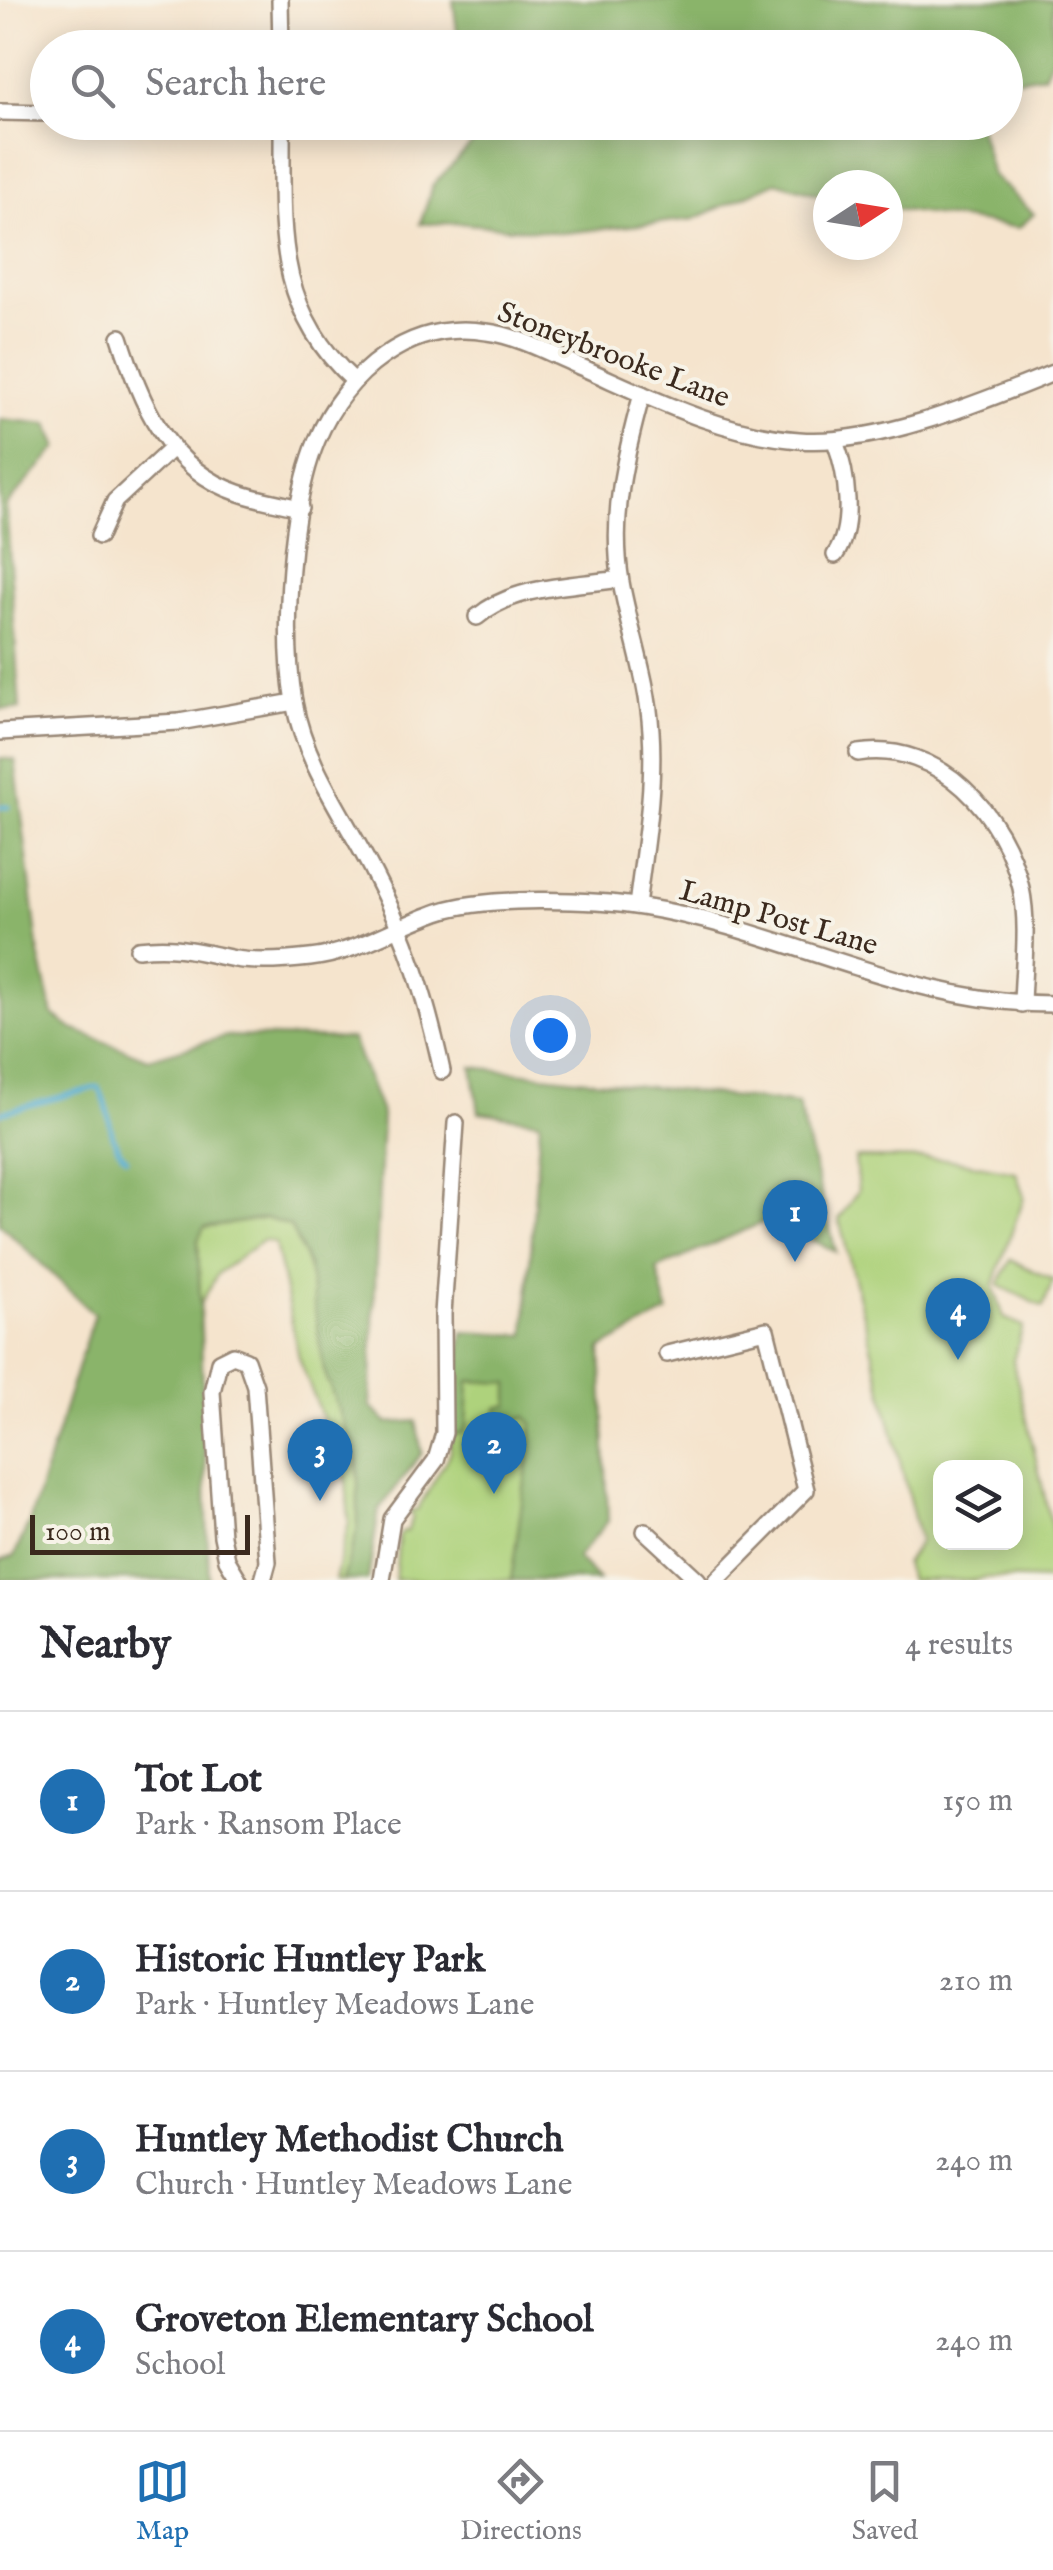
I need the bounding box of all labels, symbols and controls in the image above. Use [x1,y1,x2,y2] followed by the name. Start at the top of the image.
[30,30,1023,140] search box
[65,58,120,113] icon: search
[145,61,326,109] text: Search here
[813,170,903,260] north arrow
[492,294,735,418] street label: Stoneybrooke Lane
[675,872,882,965] street label: Lamp Post Lane
[525,1010,576,1061] your location
[762,1180,828,1262] pin: 1
[926,1278,990,1360] pin: 4
[462,1412,526,1494] pin: 2
[288,1418,352,1501] pin: 3
[933,1460,1023,1550] map controls
[933,1460,1023,1550] button: layers
[30,1510,250,1554] scale bar
[45,1515,111,1550] text: 100 m
[40,1619,171,1672] text: Nearby
[905,1625,1013,1666] text: 4 results
[135,1757,262,1805] text: Tot Lot
[67,1781,78,1822] text: 1
[942,1781,1013,1822] text: 150 m
[135,1805,402,1846] text: Park · Ransom Place
[135,1937,485,1985] text: Historic Huntley Park
[65,1961,80,2002] text: 2
[939,1961,1013,2002] text: 210 m
[135,1985,534,2026] text: Park · Huntley Meadows Lane
[135,2117,564,2165] text: Huntley Methodist Church
[67,2141,78,2182] text: 3
[935,2141,1013,2182] text: 240 m
[135,2165,572,2206] text: Church · Huntley Meadows Lane
[135,2297,594,2345] text: Groveton Elementary School
[65,2321,80,2362] text: 4
[935,2321,1013,2362] text: 240 m
[135,2345,225,2386] text: School
[135,2454,190,2549] tab: Map
[460,2454,582,2549] tab: Directions
[852,2454,918,2549] tab: Saved

